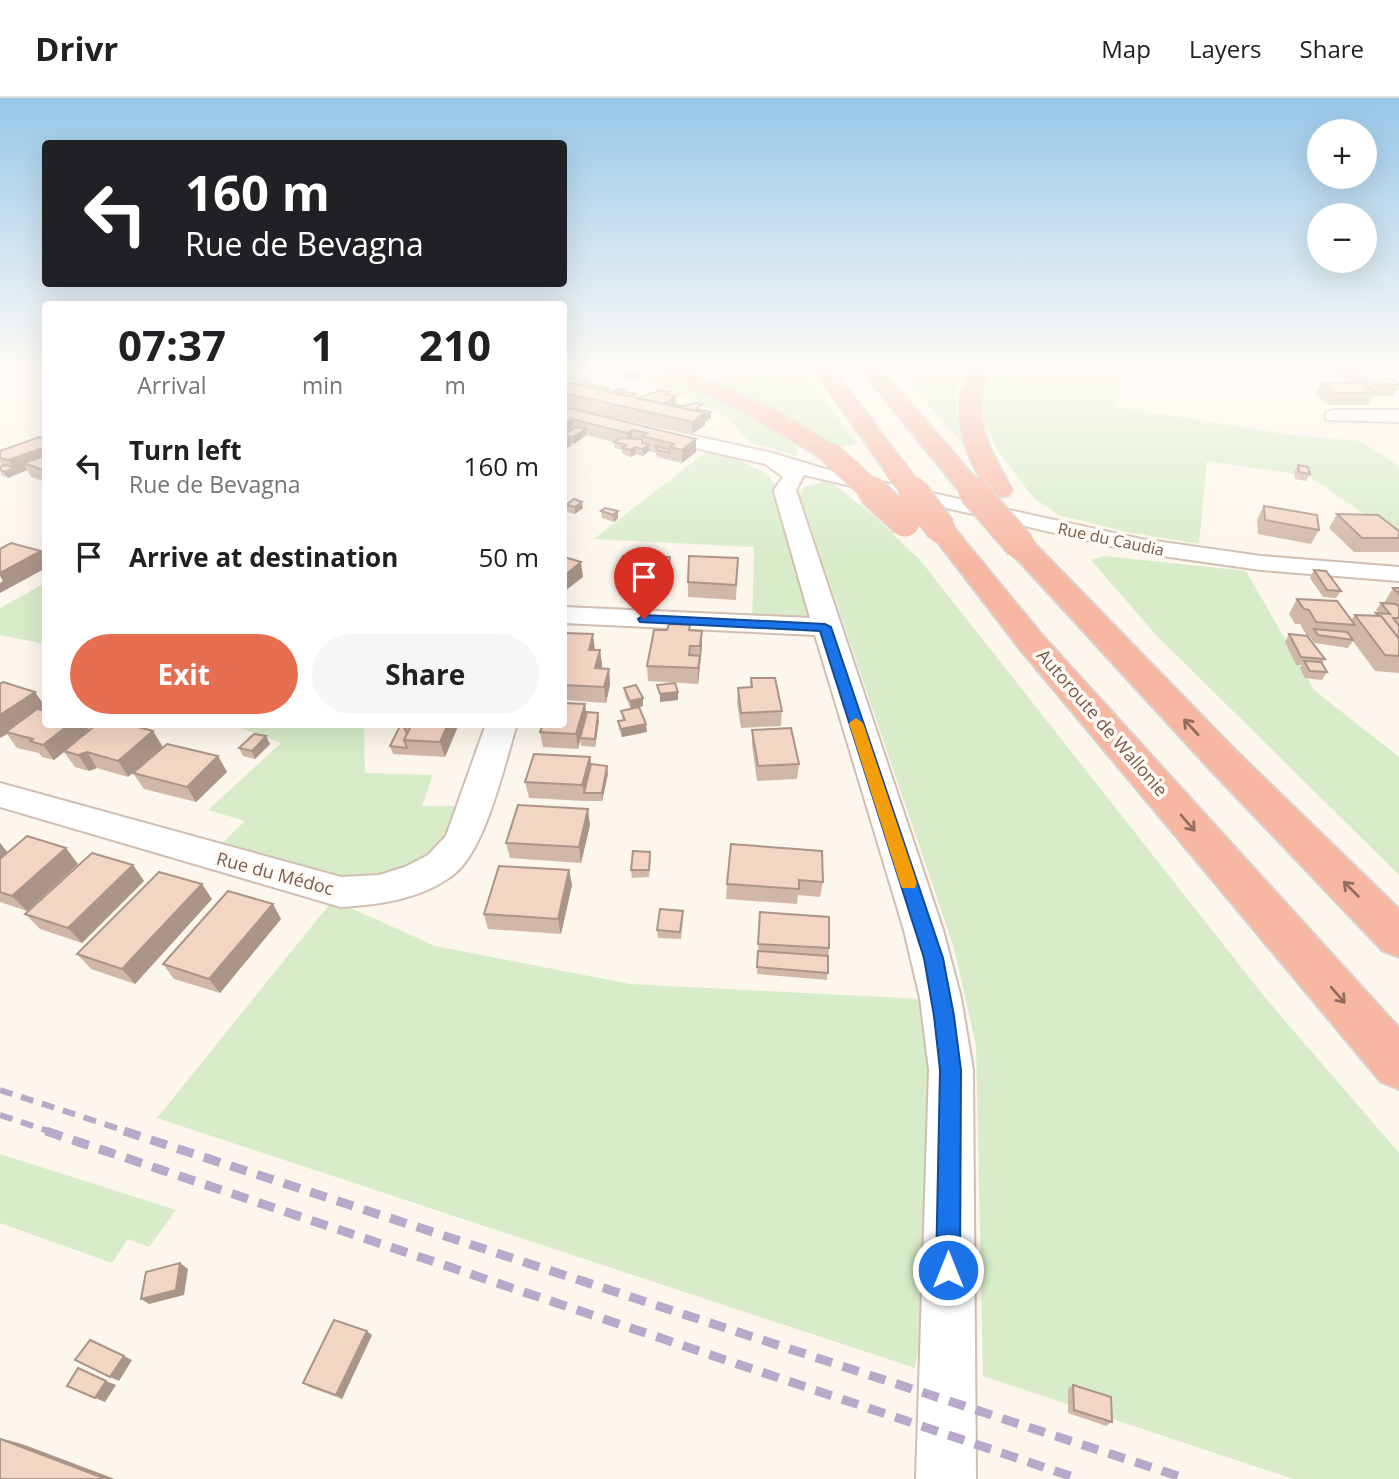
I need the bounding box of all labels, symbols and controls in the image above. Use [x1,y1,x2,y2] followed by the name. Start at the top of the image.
[35,26,118,71] text: Drivr
[1101,32,1151,65] text: Map
[1189,32,1262,65] text: Layers
[1300,32,1364,65] text: Share
[1307,119,1377,273] map controls
[1307,119,1377,189] button: +
[185,159,330,225] text: 160 m
[70,168,161,259] icon: left
[1307,203,1377,273] button: −
[185,222,424,265] text: Rue de Bevagna
[118,316,226,373] text: 07:37
[310,316,335,373] text: 1
[419,316,491,373] text: 210
[137,369,207,401] text: Arrival
[302,369,343,401] text: min
[444,369,466,401] text: m
[129,432,241,468] text: Turn left
[70,447,108,485] icon: left
[464,448,539,484] text: 160 m
[129,468,301,500] text: Rue de Bevagna
[1056,517,1166,561] street label: Rue du Caudia
[70,538,108,576] icon: arrive
[129,539,398,575] text: Arrive at destination
[478,539,539,575] text: 50 m
[614,547,674,619] pin
[625,558,663,596] icon: arrive
[70,634,298,714] button: Exit
[312,634,539,714] button: Share
[1032,643,1174,801] street label: Autoroute de Wallonie
[1183,719,1200,736] one-way arrow
[1180,814,1196,832] one-way arrow
[214,846,337,900] street label: Rue du Médoc
[1343,881,1360,898] one-way arrow
[1329,986,1346,1003] one-way arrow
[911,1233,985,1307] position arrow

